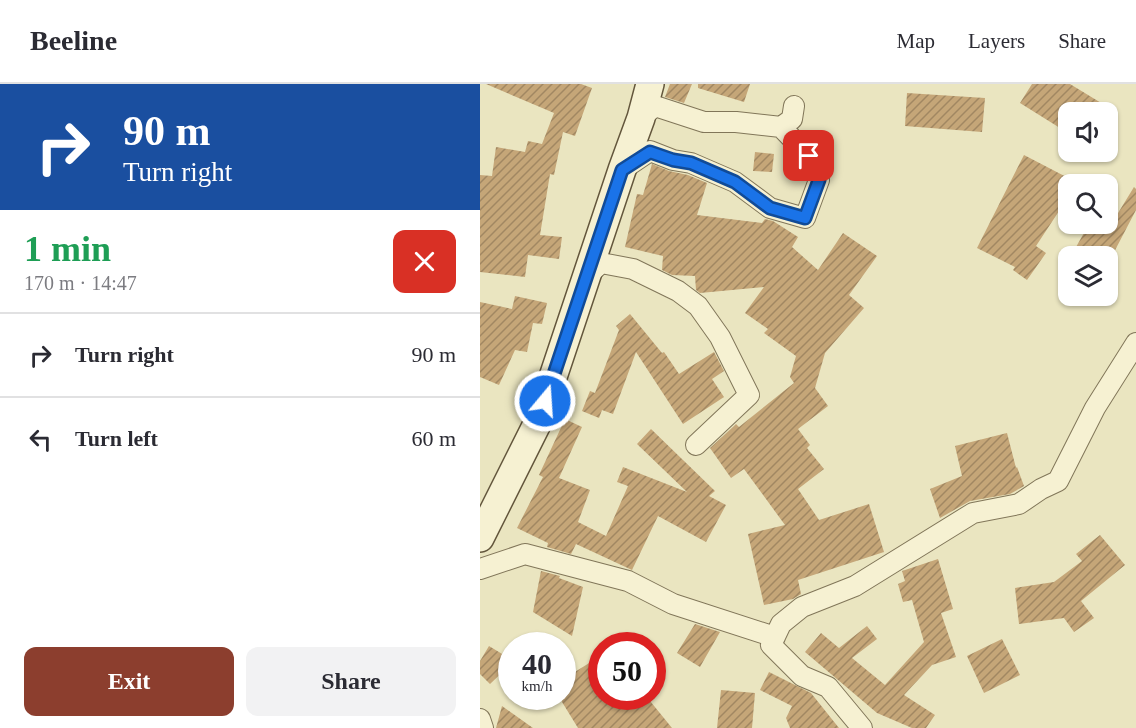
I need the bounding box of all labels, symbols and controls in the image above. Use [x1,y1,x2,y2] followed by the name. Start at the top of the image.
[30,25,117,56] text: Beeline
[897,29,935,53] text: Map
[968,29,1025,53] text: Layers
[1058,29,1106,53] text: Share
[1058,102,1118,306] map controls
[1058,102,1118,162] button: sound
[24,108,102,186] icon: right
[123,108,211,154] text: 90 m
[783,130,834,181] pin
[792,139,825,172] icon: arrive
[123,157,232,187] text: Turn right
[1058,174,1118,234] button: search
[24,229,111,269] text: 1 min
[393,230,456,293] button: close
[1058,246,1118,306] button: layers
[24,272,137,294] text: 170 m · 14:47
[24,339,57,372] icon: right
[75,342,174,367] text: Turn right
[411,342,456,367] text: 90 m
[513,369,577,433] position arrow
[24,423,57,456] icon: left
[75,426,158,451] text: Turn left
[411,426,456,451] text: 60 m
[588,632,666,710] speed limit sign: 50
[24,647,234,716] button: Exit
[246,647,456,716] button: Share
[522,647,552,680] text: 40
[522,678,552,694] text: km/h

